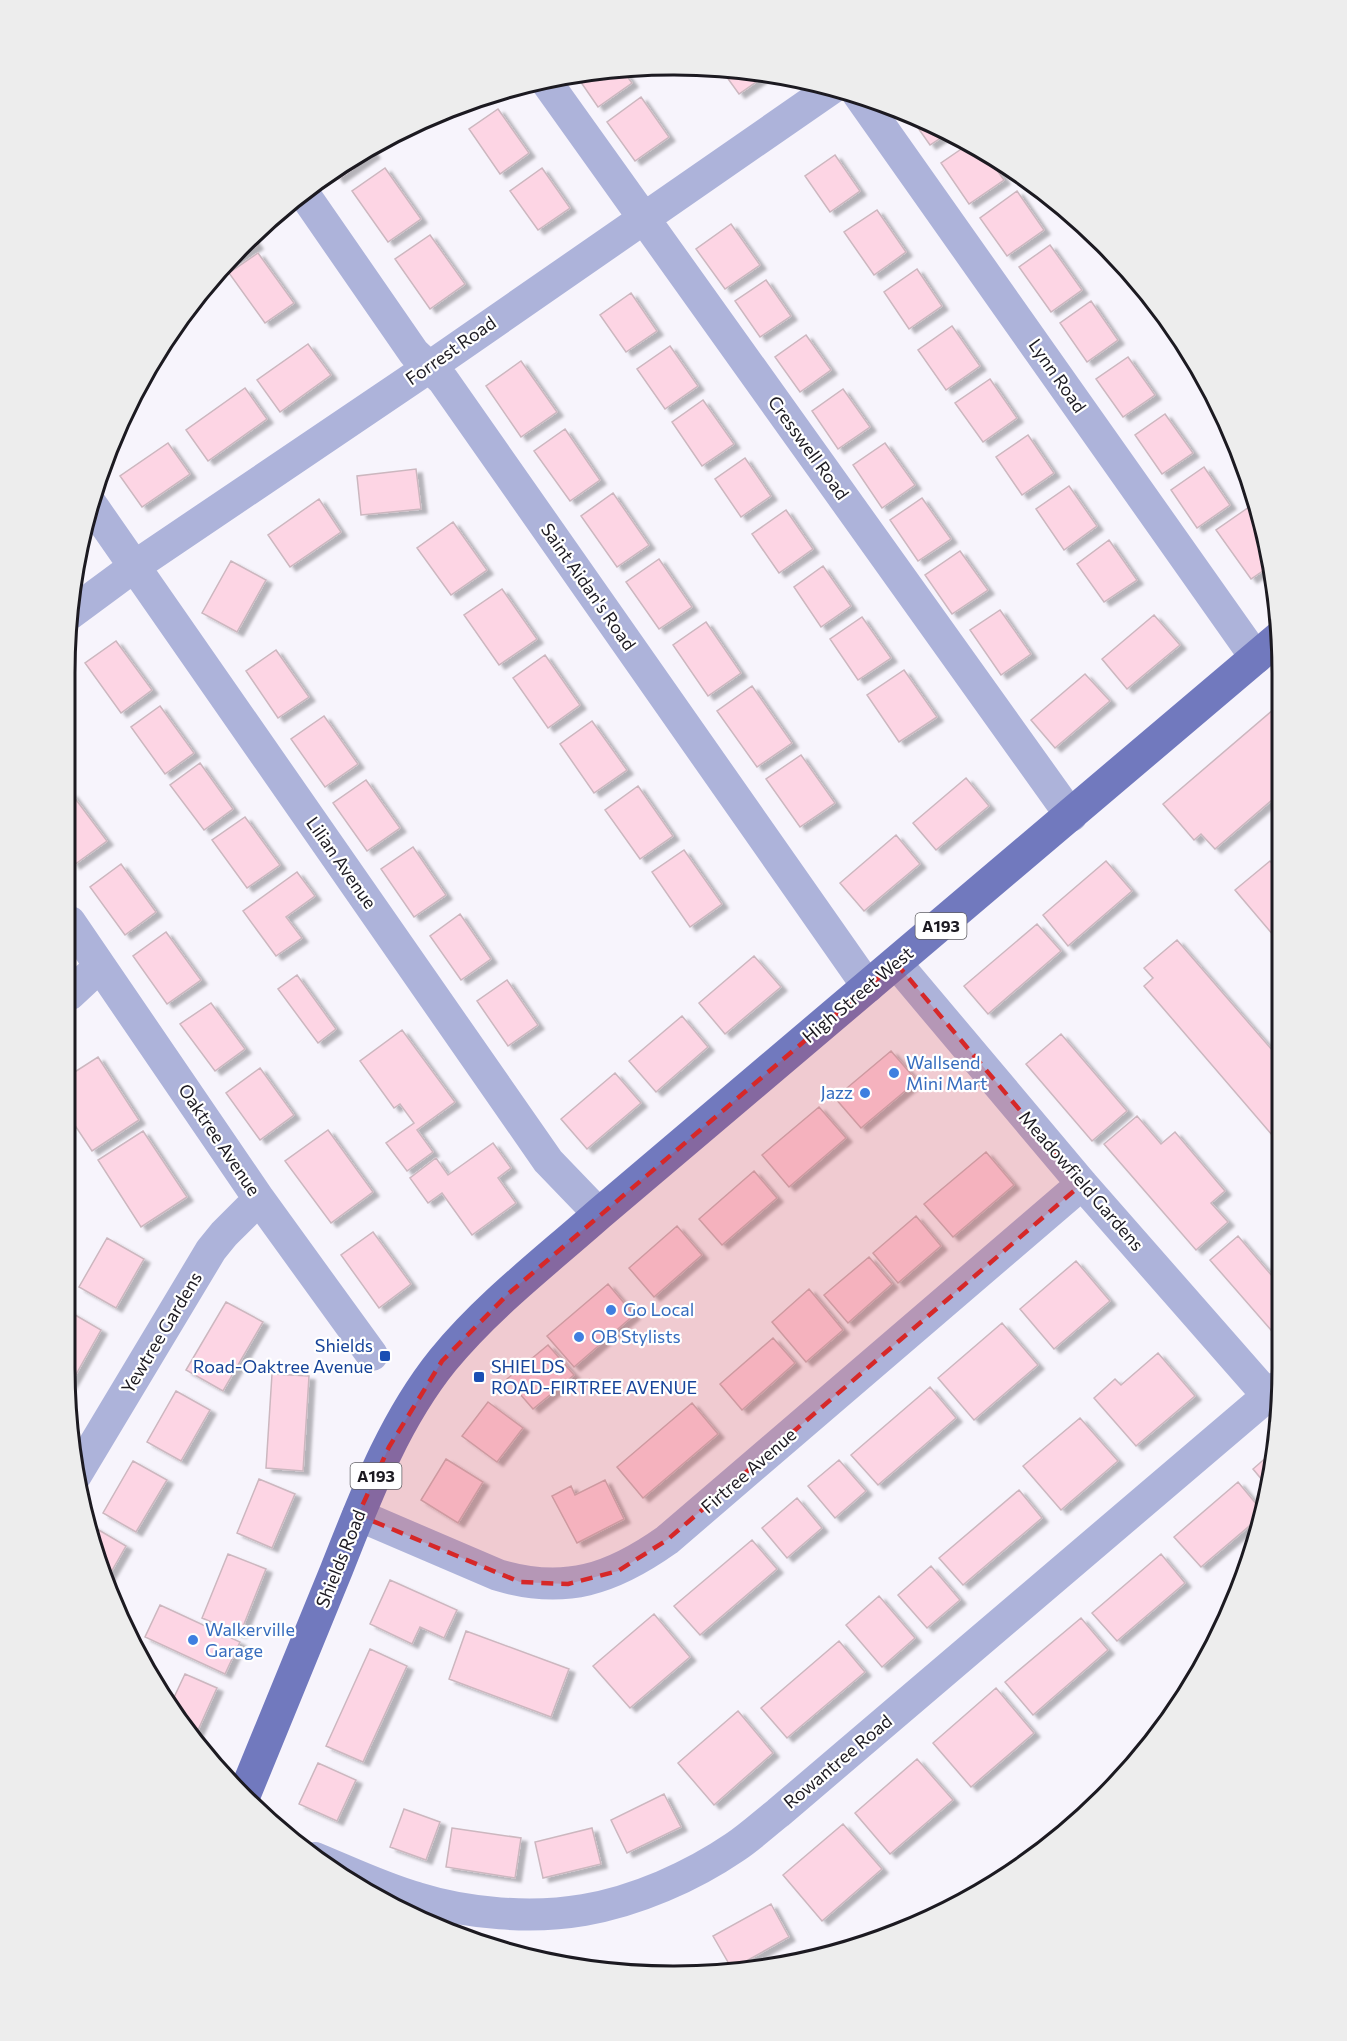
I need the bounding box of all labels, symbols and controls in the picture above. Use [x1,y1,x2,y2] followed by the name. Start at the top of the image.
[401,311,500,389] street label: Forrest Road
[1024,334,1091,417] street label: Lynn Road
[764,391,854,504] street label: Cresswell Road
[537,519,641,654] street label: Saint Aidan's Road
[302,812,382,913] street label: Lilian Avenue
[916,913,966,939] road number: A193
[797,941,917,1047] street label: High Street West
[906,1051,987,1094] place label: Wallsend Mini Mart
[887,1066,901,1080] marker: Wallsend Mini Mart
[174,1079,265,1200] street label: Oaktree Avenue
[820,1081,853,1103] place label: Jazz
[858,1086,872,1100] marker: Jazz
[1015,1106,1149,1255] street label: Meadowfield Gardens
[116,1268,206,1397] street label: Yewtree Gardens
[623,1298,694,1320] place label: Go Local
[604,1303,618,1317] marker: Go Local
[591,1325,681,1347] place label: OB Stylists
[572,1330,586,1344] marker: OB Stylists
[193,1334,373,1377] place label: Shields Road-Oaktree Avenue
[378,1349,392,1363] marker: Shields Road-Oaktree Avenue
[491,1355,697,1398] place label: SHIELDS ROAD-FIRTREE AVENUE
[472,1370,486,1384] marker: SHIELDS ROAD-FIRTREE AVENUE
[696,1423,800,1518] street label: Firtree Avenue
[350,1463,401,1489] road number: A193
[310,1506,370,1611] street label: Shields Road
[205,1618,295,1661] place label: Walkerville Garage
[186,1633,200,1647] marker: Walkerville Garage
[779,1710,896,1813] street label: Rowantree Road

